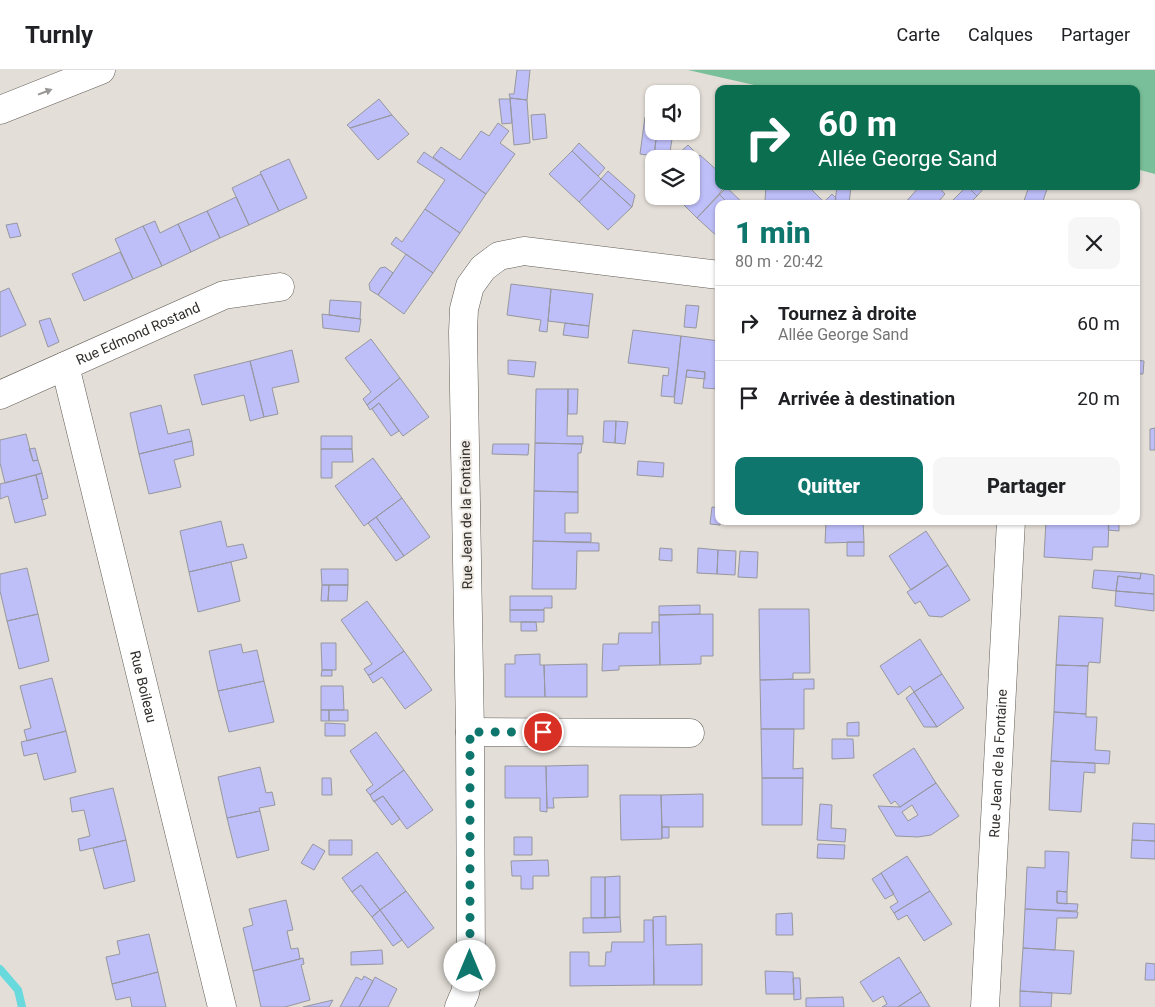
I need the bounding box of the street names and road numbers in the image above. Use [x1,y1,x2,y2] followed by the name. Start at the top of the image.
[73,299,202,368] street label: Rue Edmond Rostand
[457,441,475,589] street label: Rue Jean de la Fontaine
[127,649,160,724] street label: Rue Boileau
[986,689,1010,838] street label: Rue Jean de la Fontaine

